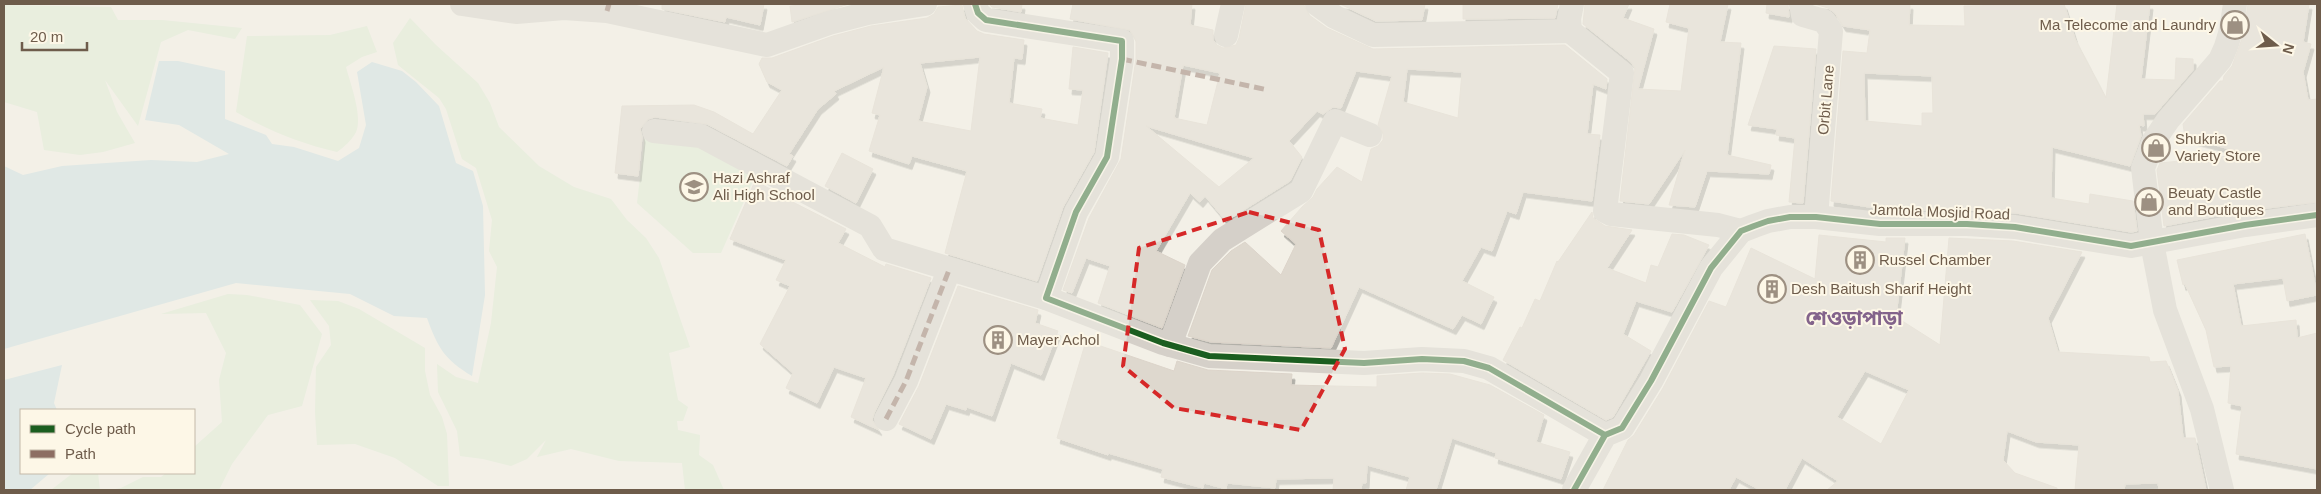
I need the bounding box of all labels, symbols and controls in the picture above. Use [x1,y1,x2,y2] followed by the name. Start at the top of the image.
[2220,10,2250,40] shop icon: Ma Telecome and Laundry
[2040,16,2216,33] place label: Ma Telecome and Laundry
[22,20,88,52] scale bar
[2251,20,2301,70] north arrow
[30,28,63,45] text: 20 m
[2279,42,2298,56] text: N
[1814,64,1837,136] street label: Orbit Lane
[2175,130,2261,164] place label: Shukria Variety Store
[2141,133,2171,163] shop icon: Shukria Variety Store
[713,169,815,203] place label: Hazi Ashraf Ali High School
[679,172,709,202] school or university icon: Hazi Ashraf Ali High School
[2168,184,2264,218] place label: Beuaty Castle and Boutiques
[2134,187,2164,217] shop icon: Beuaty Castle and Boutiques
[1870,201,2010,222] street label: Jamtola Mosjid Road
[1845,245,1875,275] building icon: Russel Chamber
[1879,251,1991,268] place label: Russel Chamber
[1757,274,1787,304] building icon: Desh Baitush Sharif Height
[1791,280,1972,297] place label: Desh Baitush Sharif Height
[1805,307,1903,330] district label: শেওড়াপাড়া
[983,325,1013,355] building icon: Mayer Achol
[1017,331,1100,348] place label: Mayer Achol
[20,409,195,474] legend
[65,420,136,437] text: Cycle path
[65,445,96,462] text: Path

